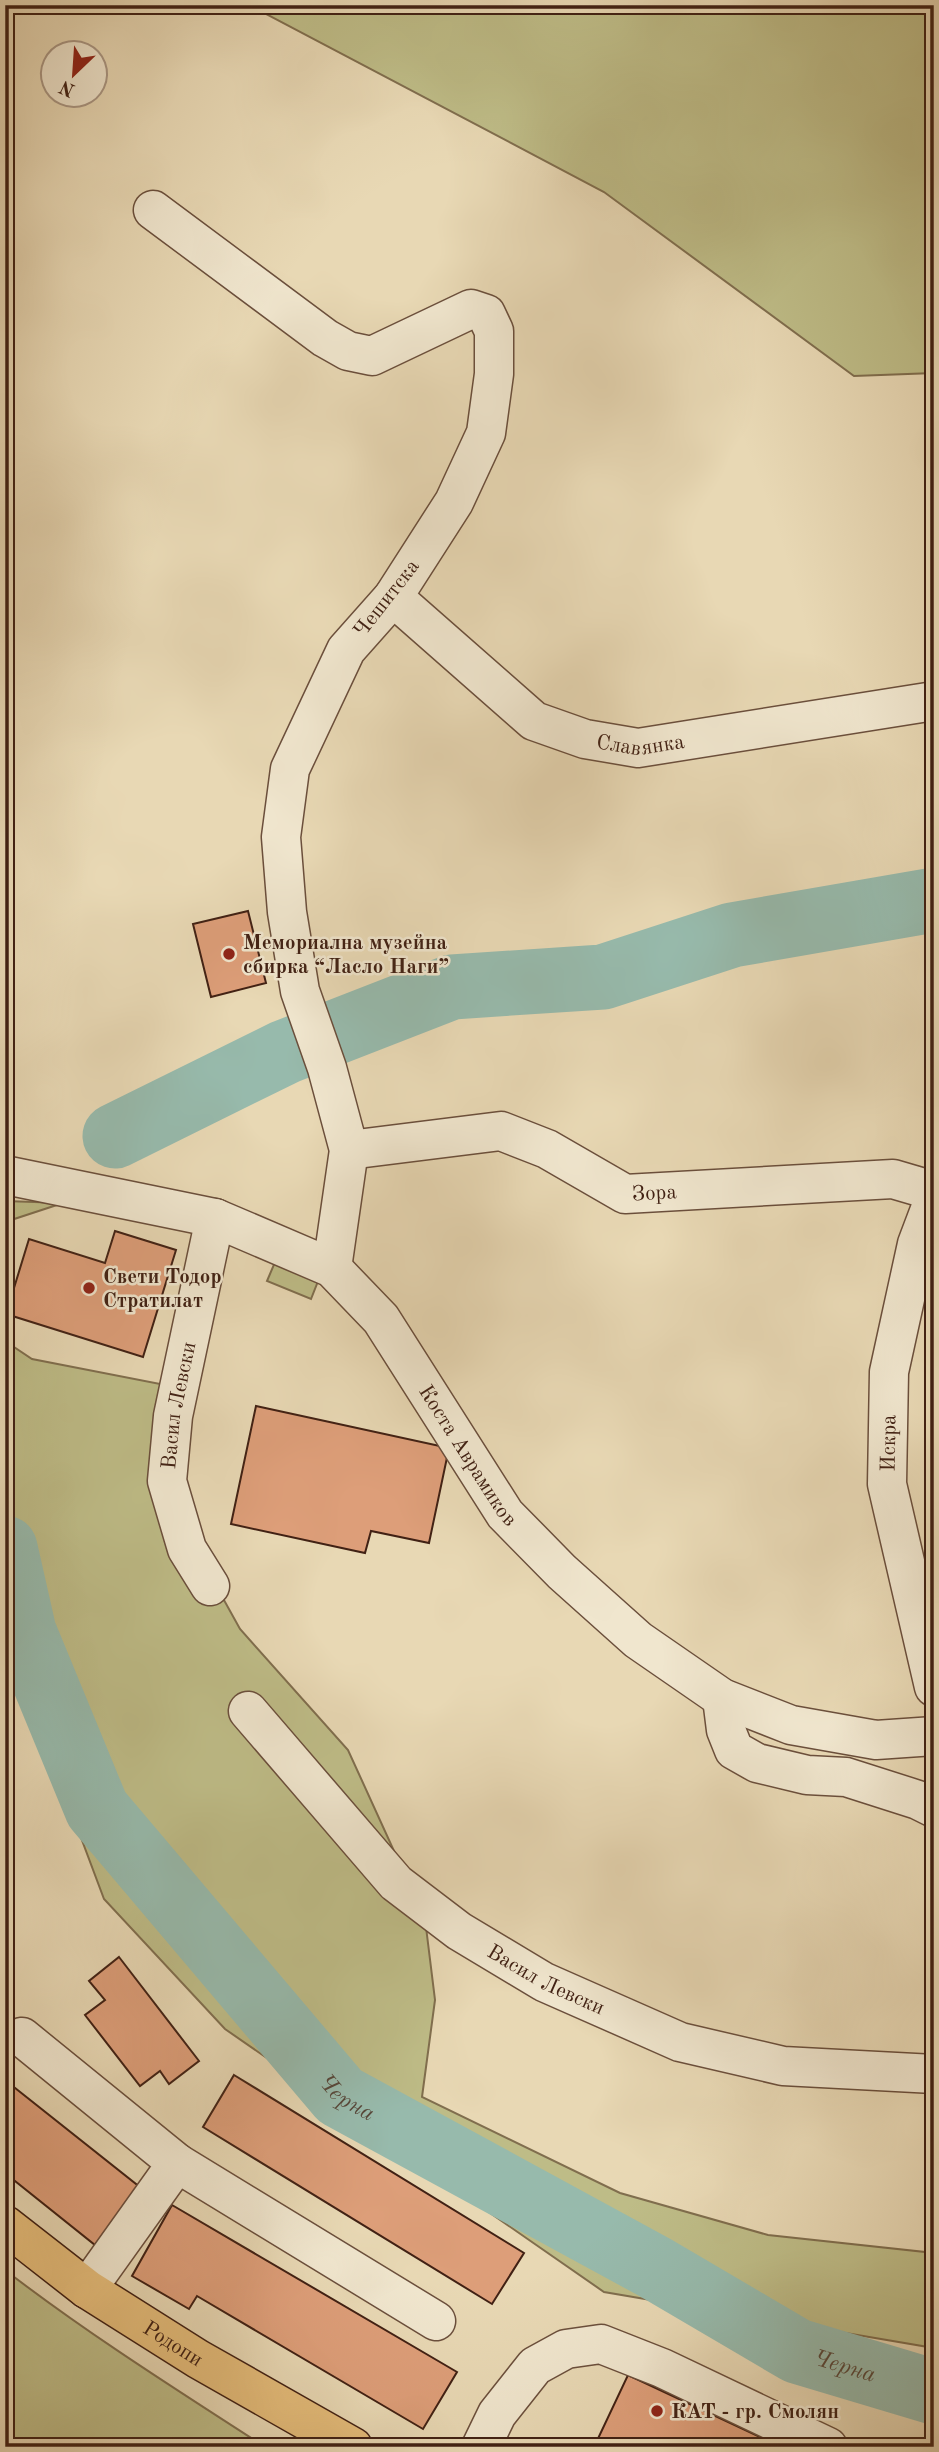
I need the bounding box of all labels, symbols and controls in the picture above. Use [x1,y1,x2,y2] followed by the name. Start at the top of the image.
[38,38,108,108] north arrow
[57,75,78,99] text: N
[350,556,424,642] street label: Чешитска
[595,732,686,760] street label: Славянка
[243,933,449,978] place label: Мемориална музейна сбирка “Ласло Наги”
[221,946,237,962] marker: Мемориална музейна сбирка “Ласло Наги”
[631,1182,677,1206] street label: Зора
[103,1267,222,1312] place label: Свети Тодор Стратилат
[81,1280,97,1296] marker: Свети Тодор Стратилат
[159,1340,200,1470] street label: Васил Левски
[414,1382,520,1531] street label: Коста Аврамиков
[879,1414,900,1472] street label: Искра
[483,1942,607,2019] street label: Васил Левски
[314,2070,378,2126] water label: Черна
[139,2318,206,2371] street label: Родопи
[811,2347,878,2387] water label: Черна
[671,2402,839,2423] place label: КАТ - гр. Смолян
[649,2403,665,2419] marker: КАТ - гр. Смолян

